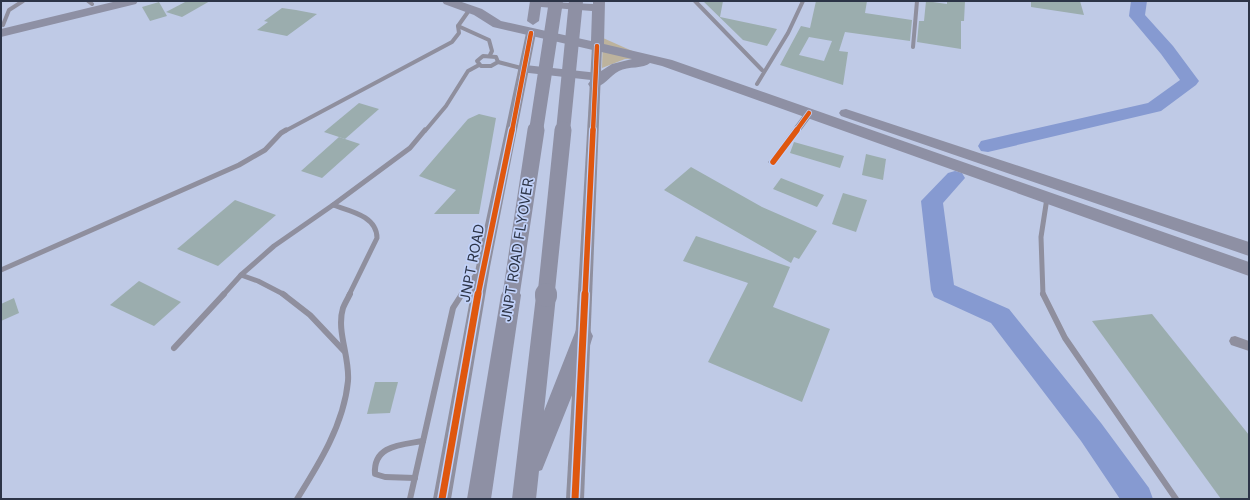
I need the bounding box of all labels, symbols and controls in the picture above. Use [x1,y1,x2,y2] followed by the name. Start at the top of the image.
[497,177,536,323] street label: JNPT ROAD FLYOVER
[456,222,487,304] street label: JNPT ROAD

